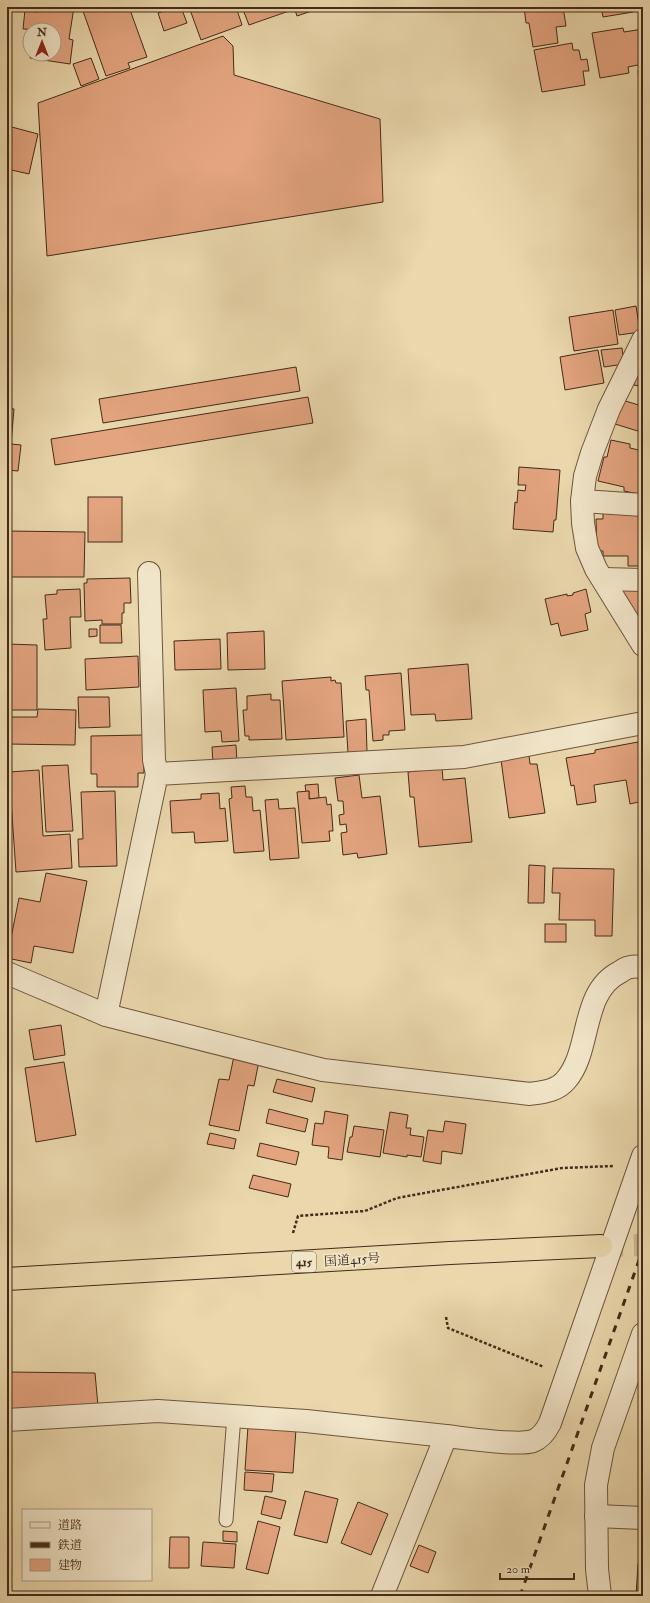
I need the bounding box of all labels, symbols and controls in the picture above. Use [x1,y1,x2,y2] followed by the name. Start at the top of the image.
[22,22,62,62] north arrow
[36,26,48,39] text: N
[323,1250,381,1270] street label: 国道415号
[292,1252,316,1272] road number: 415
[22,1509,152,1581] legend
[58,1518,82,1533] text: 道路
[57,1538,82,1553] text: 鉄道
[500,1555,574,1581] scale bar
[58,1558,82,1573] text: 建物
[506,1562,531,1577] text: 20 m

